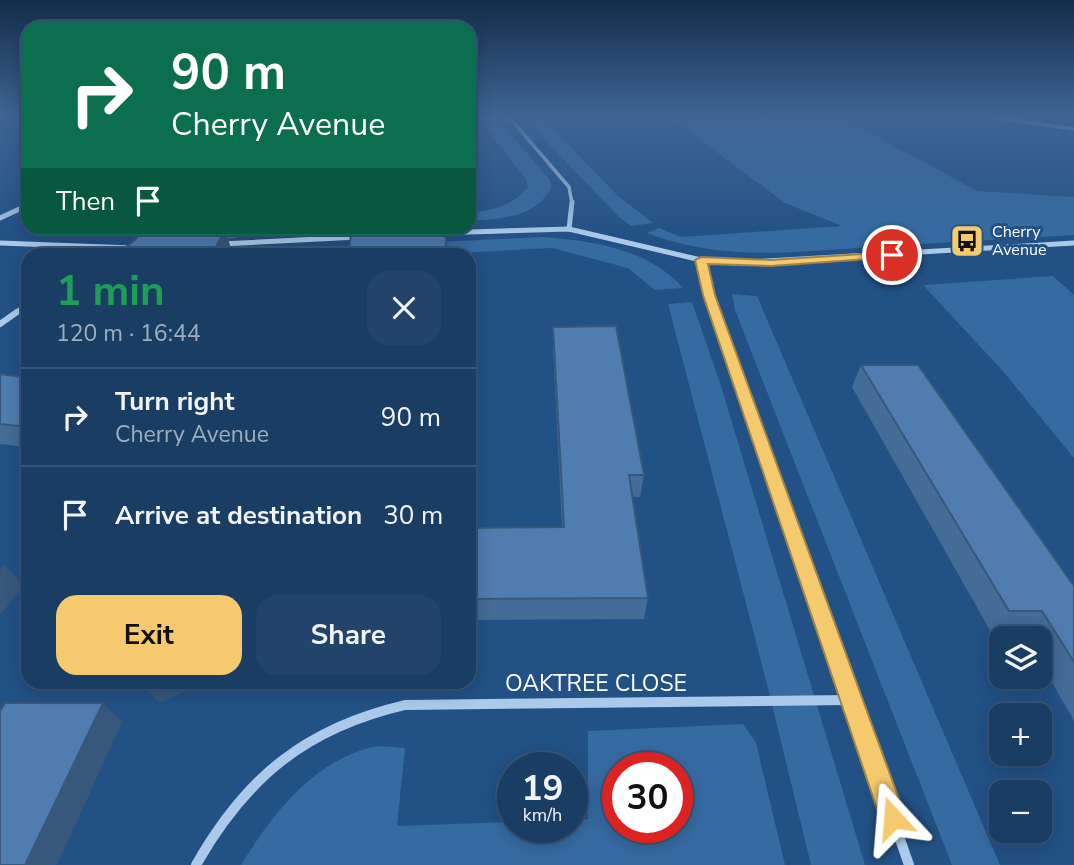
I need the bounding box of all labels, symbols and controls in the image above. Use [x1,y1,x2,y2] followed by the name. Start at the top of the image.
[171,39,286,106] text: 90 m
[56,49,147,140] icon: right
[171,103,385,146] text: Cherry Avenue
[129,182,167,220] icon: arrive
[56,184,115,219] text: Then
[992,221,1046,261] place label: Cherry Avenue
[948,222,986,260] bus stop icon: Cherry Avenue
[862,225,922,285] pin
[873,236,911,274] icon: arrive
[56,263,165,320] text: 1 min
[367,271,441,345] button: close
[56,318,201,349] text: 120 m · 16:44
[115,384,234,419] text: Turn right
[56,398,94,436] icon: right
[381,400,441,435] text: 90 m
[115,419,269,450] text: Cherry Avenue
[56,496,94,534] icon: arrive
[115,498,362,533] text: Arrive at destination
[383,498,443,533] text: 30 m
[56,595,242,675] button: Exit
[256,595,441,675] button: Share
[989,626,1052,843] map controls
[989,626,1052,689] button: layers
[505,668,687,699] street label: OAKTREE CLOSE
[989,703,1052,766] button: +
[602,752,693,843] speed limit sign: 30
[521,765,564,812] text: 19
[989,780,1052,843] button: −
[856,781,930,855] position arrow
[523,803,562,827] text: km/h

